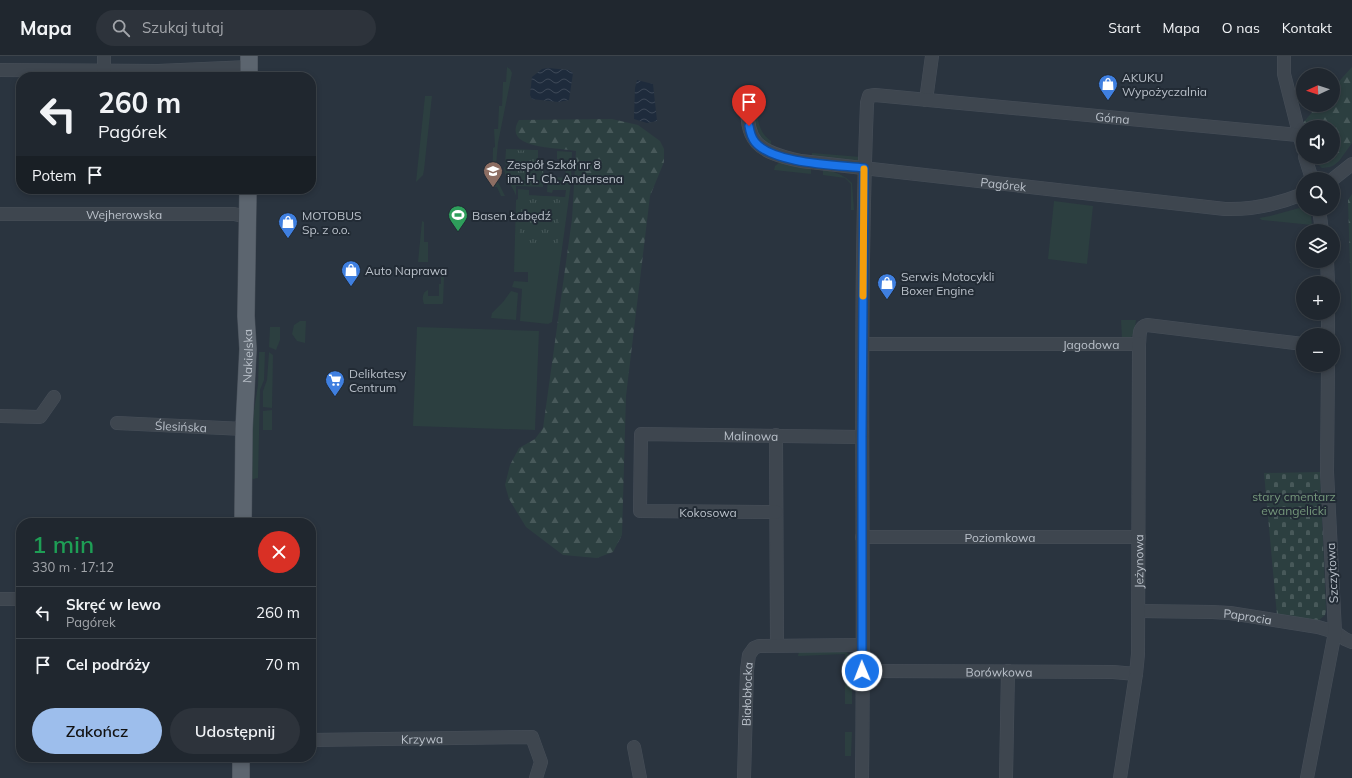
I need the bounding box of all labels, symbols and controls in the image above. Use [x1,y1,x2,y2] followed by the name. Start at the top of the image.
[96,10,376,46] search box
[20,16,72,40] text: Mapa
[110,17,132,39] icon: search
[142,18,224,37] text: Szukaj tutaj
[1108,19,1141,37] text: Start
[1163,19,1200,37] text: Mapa
[1222,19,1260,37] text: O nas
[1282,19,1332,37] text: Kontakt
[1296,68,1340,112] north arrow
[1296,68,1340,372] map controls
[1122,70,1207,99] place label: AKUKU Wypożyczalnia
[1097,73,1119,101] shop icon: AKUKU Wypożyczalnia
[98,85,181,120] text: 260 m
[732,85,766,126] pin
[32,88,84,140] icon: left
[738,91,760,113] icon: arrive
[1095,108,1130,127] street label: Górna
[98,120,167,143] text: Pagórek
[1296,120,1340,164] button: sound
[507,157,623,186] place label: Zespół Szkół nr 8 im. H. Ch. Andersena
[482,160,504,188] school or university icon: Zespół Szkół nr 8 im. H. Ch. Andersena
[84,164,106,186] icon: arrive
[32,166,76,185] text: Potem
[1296,172,1340,216] button: search
[980,174,1028,194] street label: Pagórek
[447,204,469,232] sports icon: Basen Łabędź
[86,207,162,222] street label: Wejherowska
[302,208,361,237] place label: MOTOBUS Sp. z o.o.
[472,208,551,223] place label: Basen Łabędź
[277,211,299,239] shop icon: MOTOBUS Sp. z o.o.
[1296,224,1340,268] button: layers
[340,259,362,287] shop icon: Auto Naprawa
[365,263,447,278] place label: Auto Naprawa
[901,269,995,298] place label: Serwis Motocykli Boxer Engine
[876,272,898,300] shop icon: Serwis Motocykli Boxer Engine
[1296,276,1340,320] button: +
[1296,328,1340,372] button: −
[239,329,256,383] street label: Nakielska
[1063,337,1119,352] street label: Jagodowa
[349,366,407,395] place label: Delikatesy Centrum
[324,369,346,397] supermarket icon: Delikatesy Centrum
[155,417,207,435] street label: Ślesińska
[724,428,778,443] street label: Malinowa
[1252,489,1336,518] park label: stary cmentarz ewangelicki
[679,505,737,520] street label: Kokosowa
[32,529,94,559] text: 1 min
[964,530,1036,545] street label: Poziomkowa
[258,531,300,573] button: close
[1131,534,1146,589] street label: Jeżynowa
[1323,542,1341,604] street label: Szczytowa
[32,559,114,575] text: 330 m · 17:12
[66,595,161,614] text: Skręć w lewo
[32,602,54,624] icon: left
[256,603,300,622] text: 260 m
[1223,605,1273,627] street label: Paprocia
[66,614,116,630] text: Pagórek
[841,650,883,692] position arrow
[32,654,54,676] icon: arrive
[66,655,150,674] text: Cel podróży
[265,655,300,674] text: 70 m
[738,661,755,726] street label: Białobłocka
[966,664,1032,679] street label: Borówkowa
[32,708,162,754] button: Zakończ
[170,708,300,754] button: Udostępnij
[401,731,443,746] street label: Krzywa

